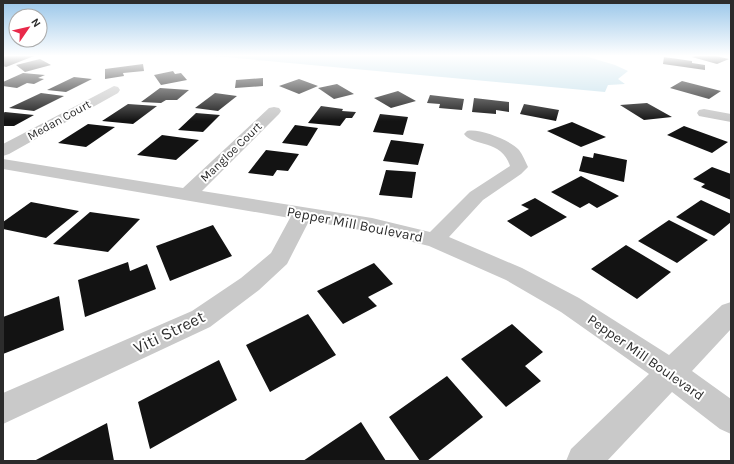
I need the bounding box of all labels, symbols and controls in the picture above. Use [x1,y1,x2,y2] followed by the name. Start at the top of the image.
[8,8,48,48] north arrow
[28,16,43,30] text: N
[25,97,94,143] street label: Medan Court
[197,119,265,185] street label: Mangloe Court
[285,203,424,246] street label: Pepper Mill Boulevard
[130,306,208,358] street label: Viti Street
[584,311,707,404] street label: Pepper Mill Boulevard

